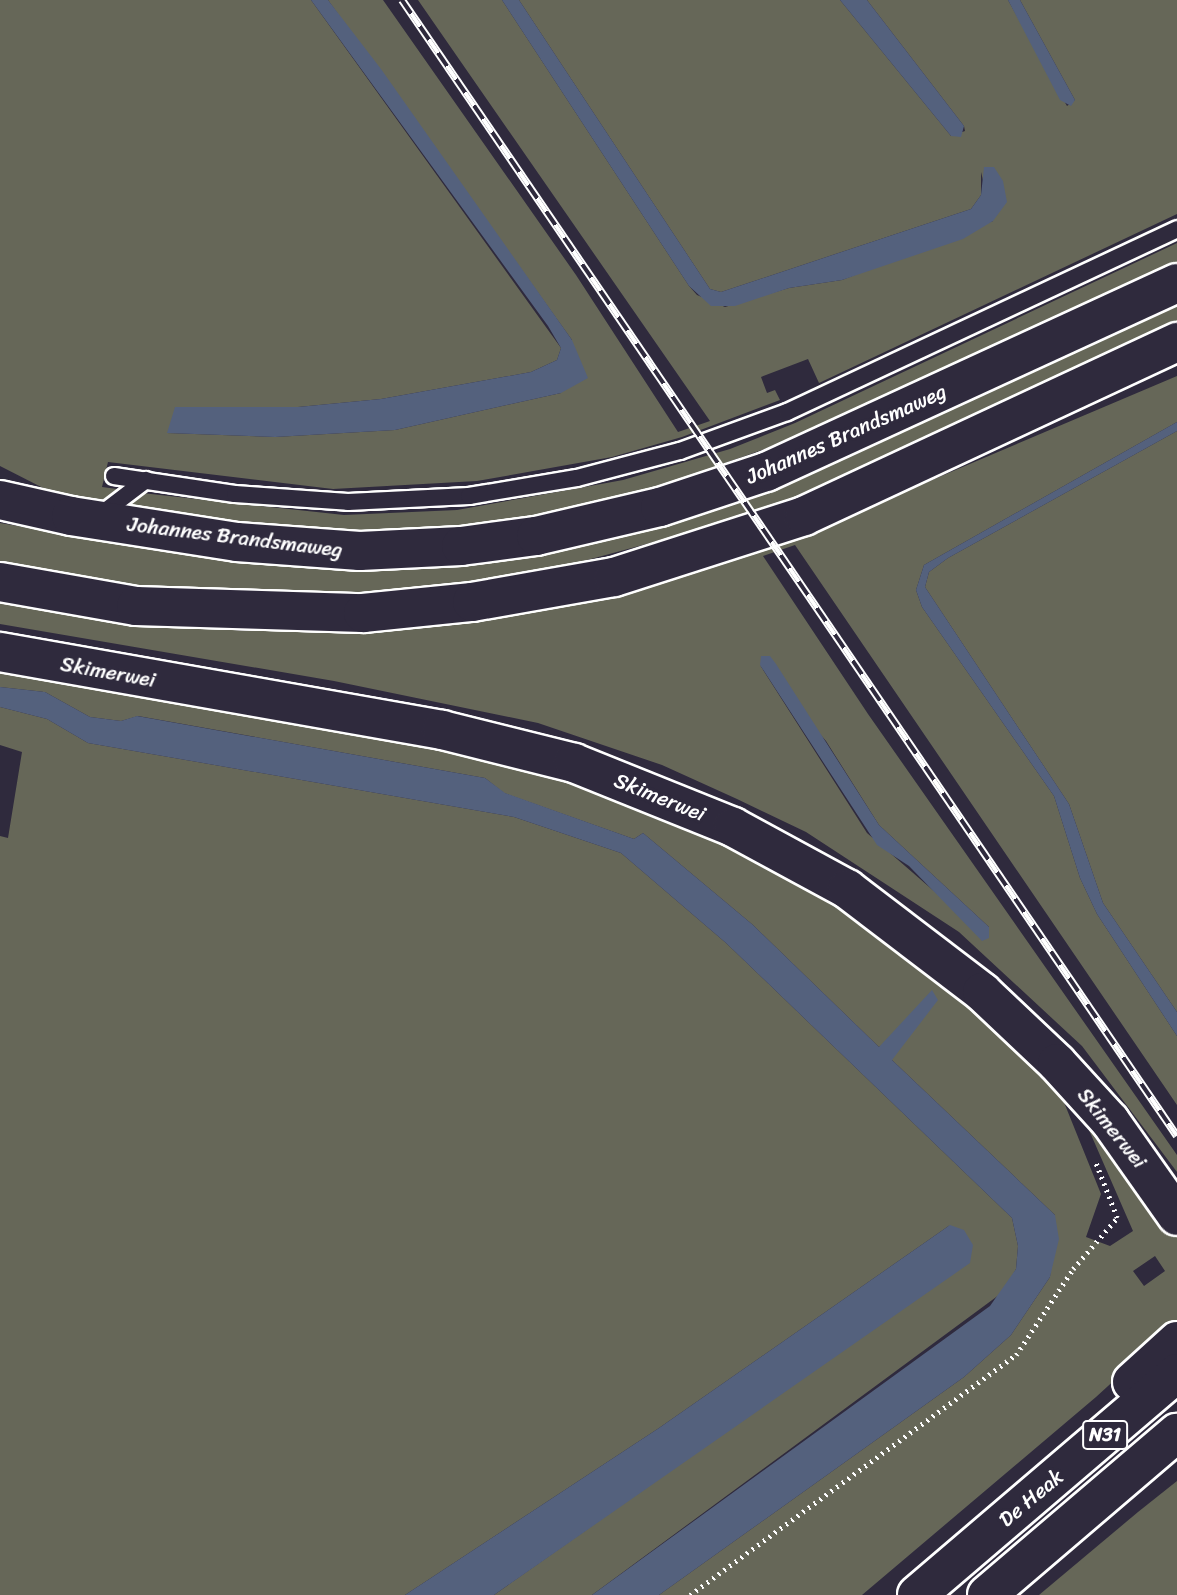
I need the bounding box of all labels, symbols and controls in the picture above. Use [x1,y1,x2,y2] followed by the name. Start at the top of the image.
[742,378,950,490] street label: Johannes Brandsmaweg
[126,511,344,563] street label: Johannes Brandsmaweg
[58,651,158,693] street label: Skimerwei
[611,767,709,827] street label: Skimerwei
[1072,1083,1152,1173] street label: Skimerwei
[1080,1420,1130,1450] road number: N31
[994,1464,1068,1532] street label: De Heak

